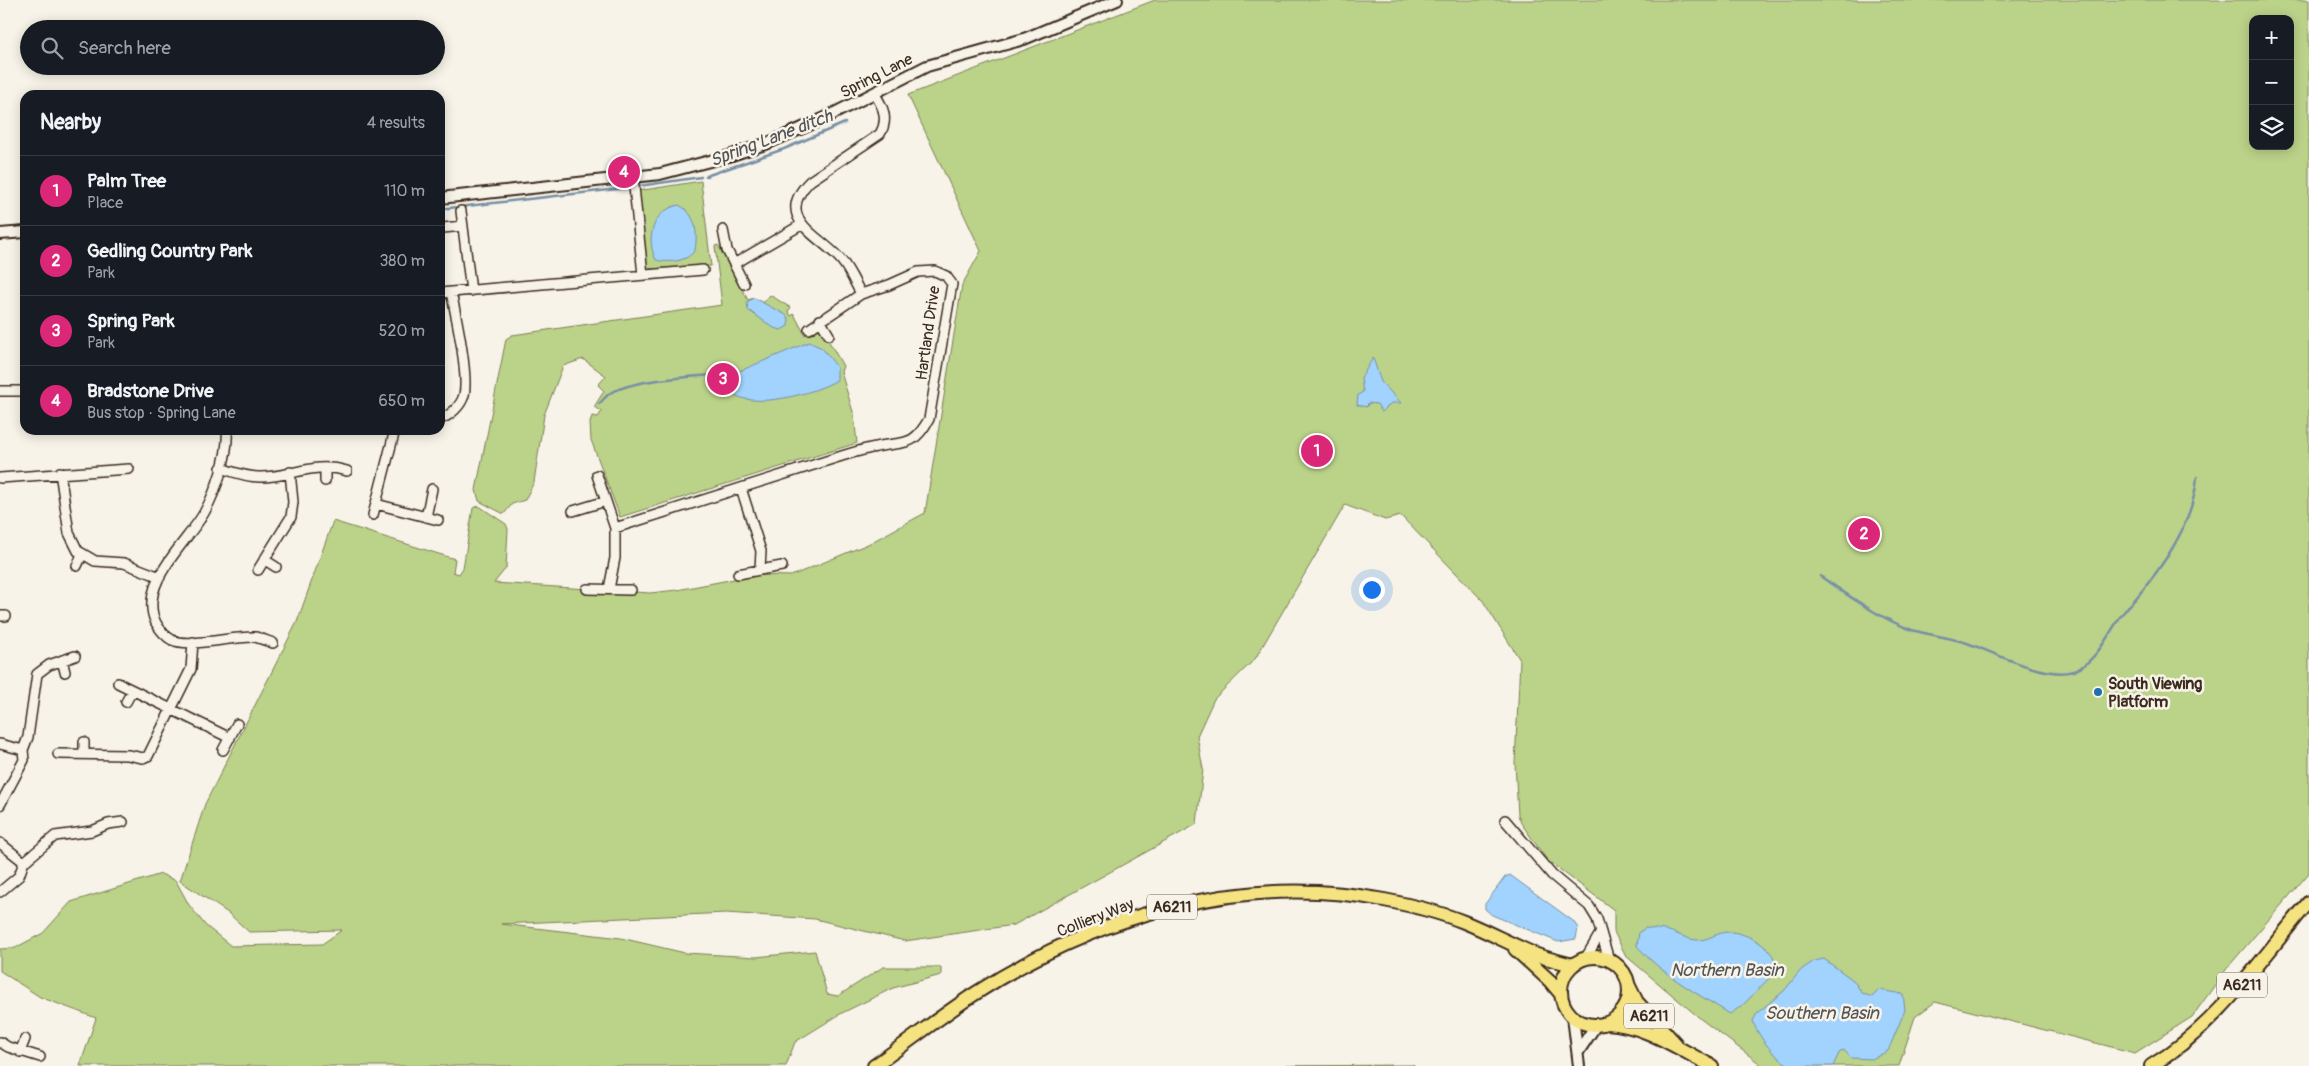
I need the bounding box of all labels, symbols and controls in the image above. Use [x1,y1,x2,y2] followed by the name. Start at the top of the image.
[2249,15,2294,150] map controls
[2249,15,2294,60] button: +
[20,20,445,75] search box
[38,34,66,62] icon: search
[78,36,171,60] text: Search here
[837,49,916,103] street label: Spring Lane
[2249,60,2294,105] button: −
[707,104,837,172] water label: Spring Lane ditch
[2249,105,2294,150] button: layers
[40,109,101,136] text: Nearby
[367,113,425,133] text: 4 results
[608,153,640,191] pin: 4
[87,169,166,193] text: Palm Tree
[53,181,59,201] text: 1
[384,181,425,201] text: 110 m
[87,193,123,213] text: Place
[87,239,252,263] text: Gedling Country Park
[52,251,60,271] text: 2
[379,251,425,271] text: 380 m
[87,263,115,283] text: Park
[911,285,945,382] street label: Hartland Drive
[87,309,175,333] text: Spring Park
[52,321,60,341] text: 3
[379,321,425,341] text: 520 m
[87,333,115,353] text: Park
[707,360,739,398] pin: 3
[87,379,214,403] text: Bradstone Drive
[51,391,61,411] text: 4
[378,391,425,411] text: 650 m
[87,403,236,423] text: Bus stop · Spring Lane
[1301,432,1333,470] pin: 1
[1848,515,1880,553] pin: 2
[1359,577,1385,603] your location
[2108,674,2202,712] place label: South Viewing Platform
[2092,686,2104,698] marker: South Viewing Platform
[1054,894,1137,942] street label: Colliery Way
[1147,894,1197,920] road number: A6211
[1670,959,1784,982] water label: Northern Basin
[2217,972,2267,998] road number: A6211
[1765,1002,1880,1025] water label: Southern Basin
[1624,1004,1674,1028] road number: A6211

